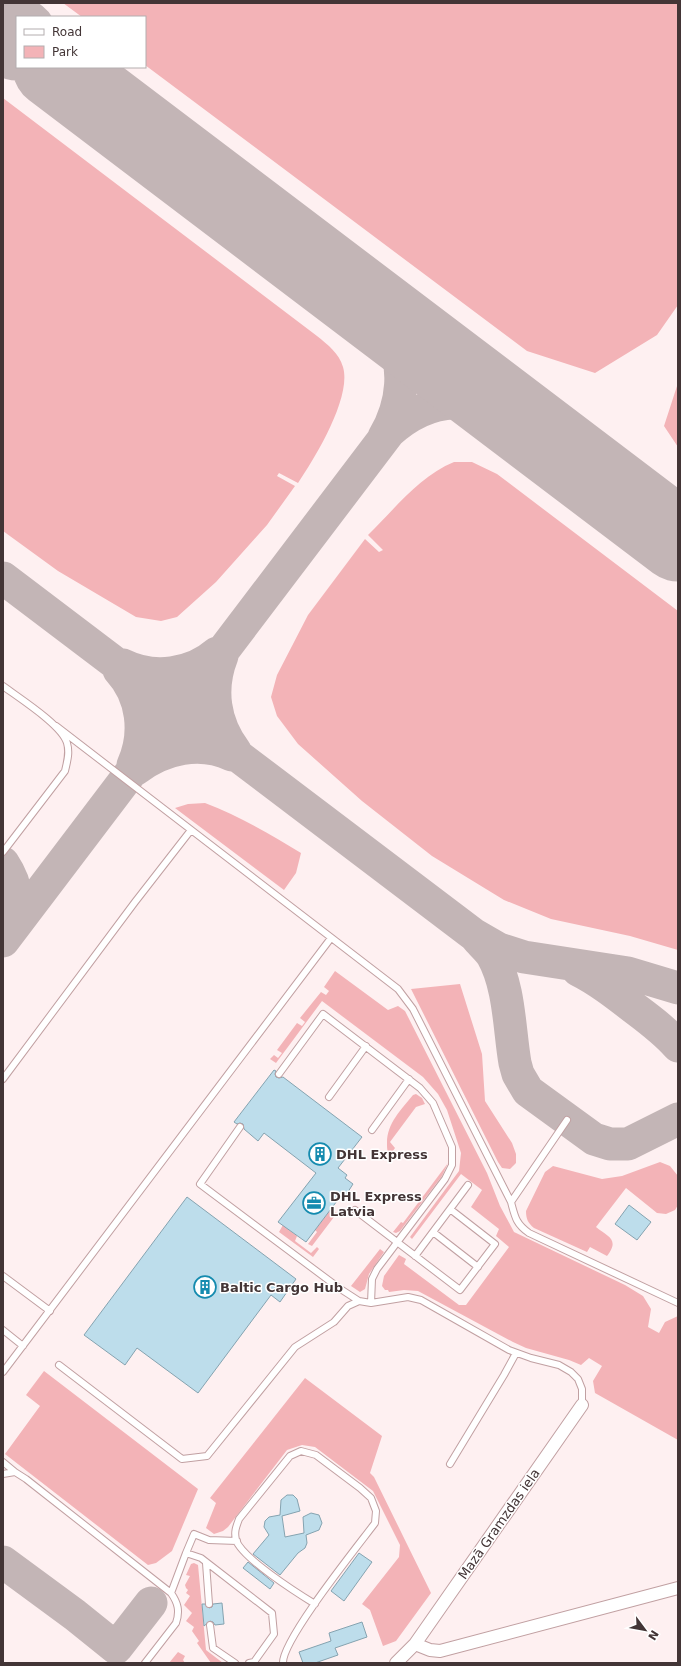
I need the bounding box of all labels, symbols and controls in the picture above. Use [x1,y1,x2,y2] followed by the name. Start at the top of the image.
[16,16,146,68] legend
[52,25,82,39] text: Road
[52,45,78,59] text: Park
[307,1141,333,1167] building icon: DHL Express
[336,1147,428,1162] place label: DHL Express
[330,1189,422,1219] place label: DHL Express Latvia
[301,1190,327,1216] office icon: DHL Express Latvia
[192,1274,218,1300] building icon: Baltic Cargo Hub
[220,1280,343,1295] place label: Baltic Cargo Hub
[455,1466,543,1582] street label: Mazā Gramzdas iela
[625,1610,665,1650] north arrow
[645,1628,661,1642] text: N

